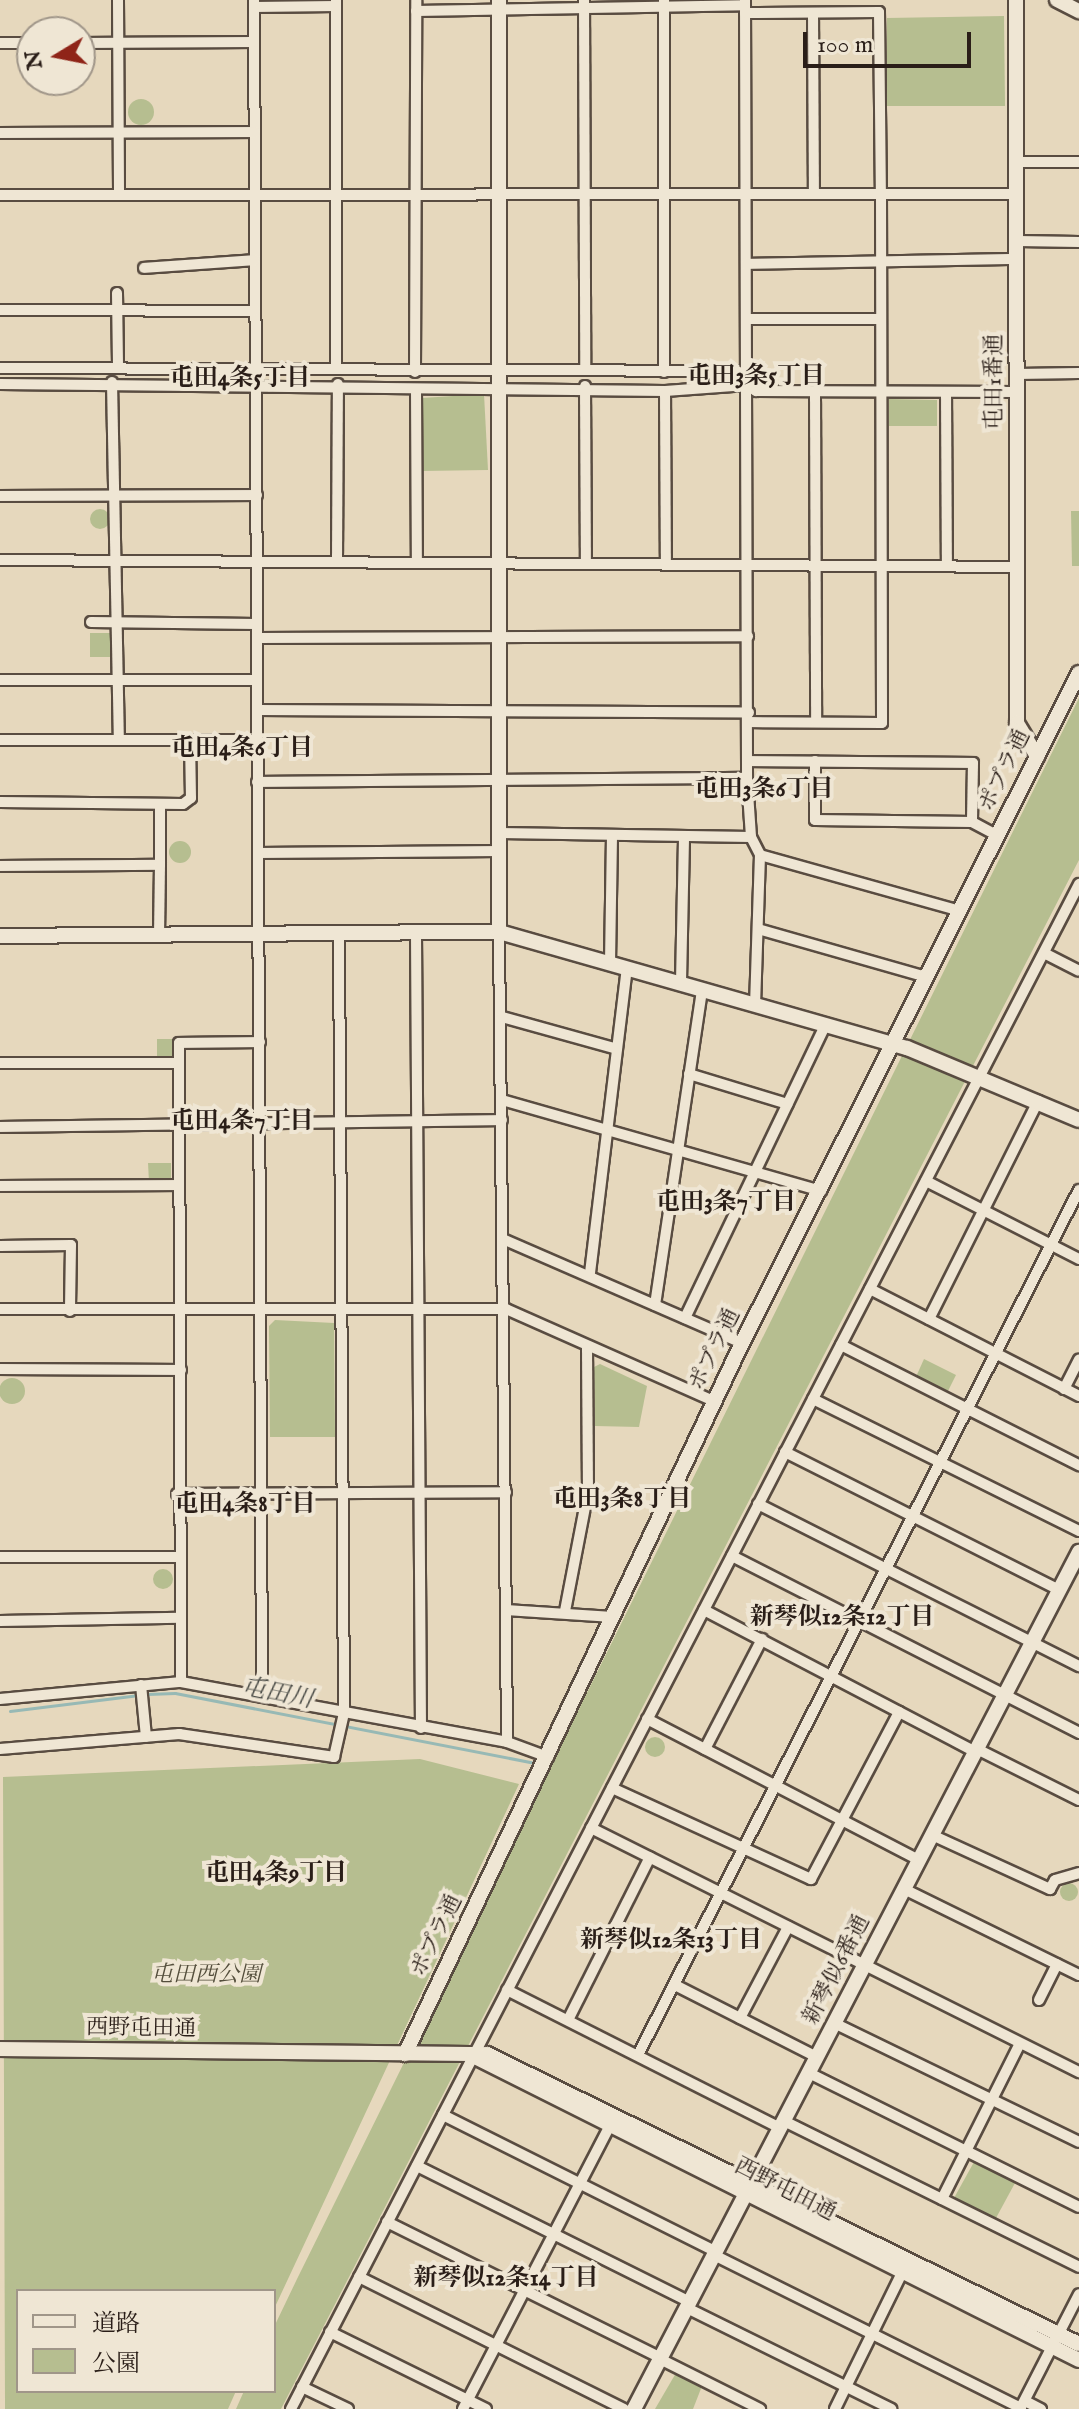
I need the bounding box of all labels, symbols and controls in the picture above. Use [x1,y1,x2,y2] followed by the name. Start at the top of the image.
[16,16,96,96] north arrow
[807,16,975,66] scale bar
[817,30,873,61] text: 100 m
[19,48,50,72] text: N
[982,334,1008,430] street label: 屯田1番通
[687,363,825,391] district label: 屯田3条5丁目
[170,365,310,393] district label: 屯田4条5丁目
[974,726,1036,816] street label: ポプラ通
[171,735,313,763] district label: 屯田4条6丁目
[694,776,834,804] district label: 屯田3条6丁目
[171,1108,313,1136] district label: 屯田4条7丁目
[656,1189,796,1217] district label: 屯田3条7丁目
[684,1305,746,1395] street label: ポプラ通
[553,1486,691,1514] district label: 屯田3条8丁目
[174,1491,316,1519] district label: 屯田4条8丁目
[750,1604,934,1632] district label: 新琴似12条12丁目
[239,1673,315,1715] water label: 屯田川
[205,1860,347,1888] district label: 屯田4条9丁目
[406,1891,468,1981] street label: ポプラ通
[798,1911,876,2029] street label: 新琴似6番通
[580,1927,762,1955] district label: 新琴似12条13丁目
[151,1963,261,1989] park label: 屯田西公園
[86,2015,196,2043] street label: 西野屯田通
[730,2153,840,2227] street label: 西野屯田通
[414,2265,598,2293] district label: 新琴似12条14丁目
[16,2289,276,2393] legend
[92,2309,140,2340] text: 道路
[92,2349,140,2380] text: 公園

